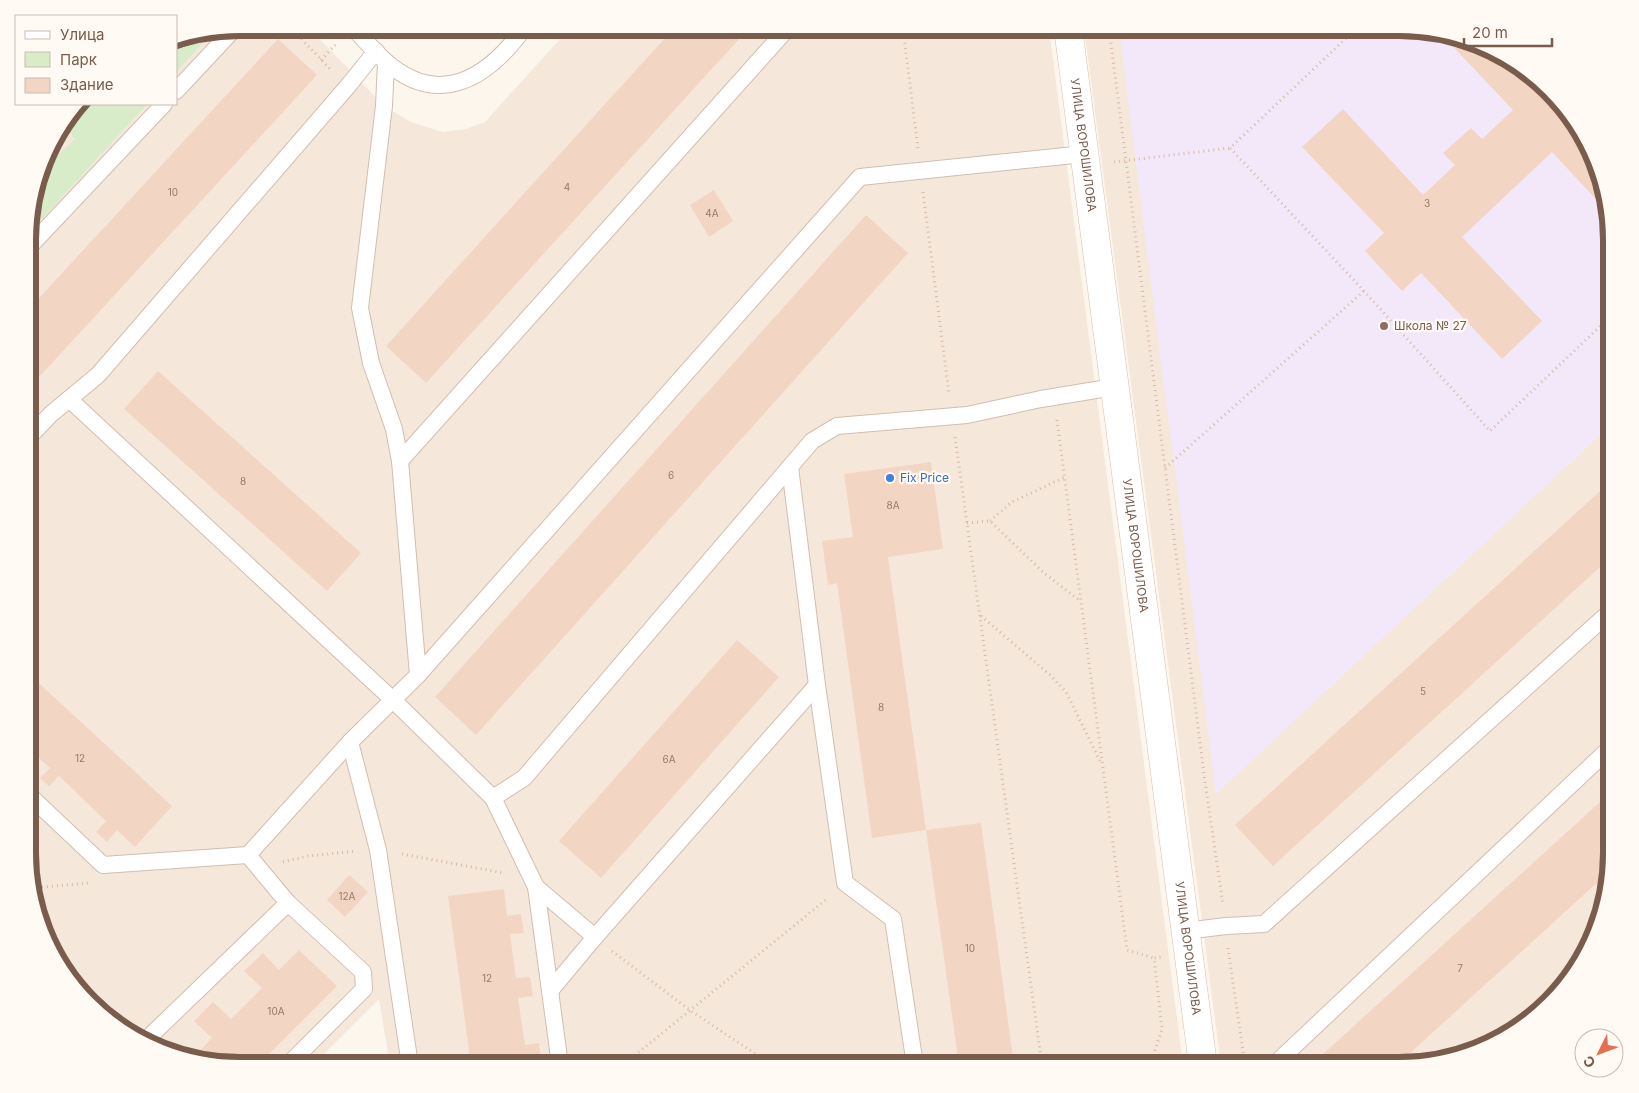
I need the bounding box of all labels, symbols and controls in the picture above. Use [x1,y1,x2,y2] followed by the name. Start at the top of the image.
[15,15,178,105] legend
[1464,15,1552,47] scale bar
[1472,23,1508,42] text: 20 m
[60,25,104,44] text: Улица
[60,50,97,69] text: Парк
[60,75,114,94] text: Здание
[1068,77,1100,213] street label: УЛИЦА ВОРОШИЛОВА
[564,181,570,193] house number: 4
[168,186,178,198] house number: 10
[1424,197,1430,209] house number: 3
[705,207,719,219] house number: 4А
[1394,318,1467,333] place label: Школа № 27
[1378,320,1390,332] marker: Школа № 27
[668,469,674,481] house number: 6
[900,470,949,485] place label: Fix Price
[884,472,896,484] marker: Fix Price
[240,475,246,487] house number: 8
[1120,478,1152,613] street label: УЛИЦА ВОРОШИЛОВА
[886,499,900,511] house number: 8А
[1420,685,1426,697] house number: 5
[878,701,884,713] house number: 8
[75,752,85,764] house number: 12
[662,753,676,765] house number: 6А
[1172,880,1204,1016] street label: УЛИЦА ВОРОШИЛОВА
[338,890,356,902] house number: 12А
[965,942,975,954] house number: 10
[1457,962,1463,974] house number: 7
[482,972,492,984] house number: 12
[267,1005,285,1017] house number: 10А
[1574,1028,1624,1078] north arrow
[1579,1052,1599,1072] text: С

